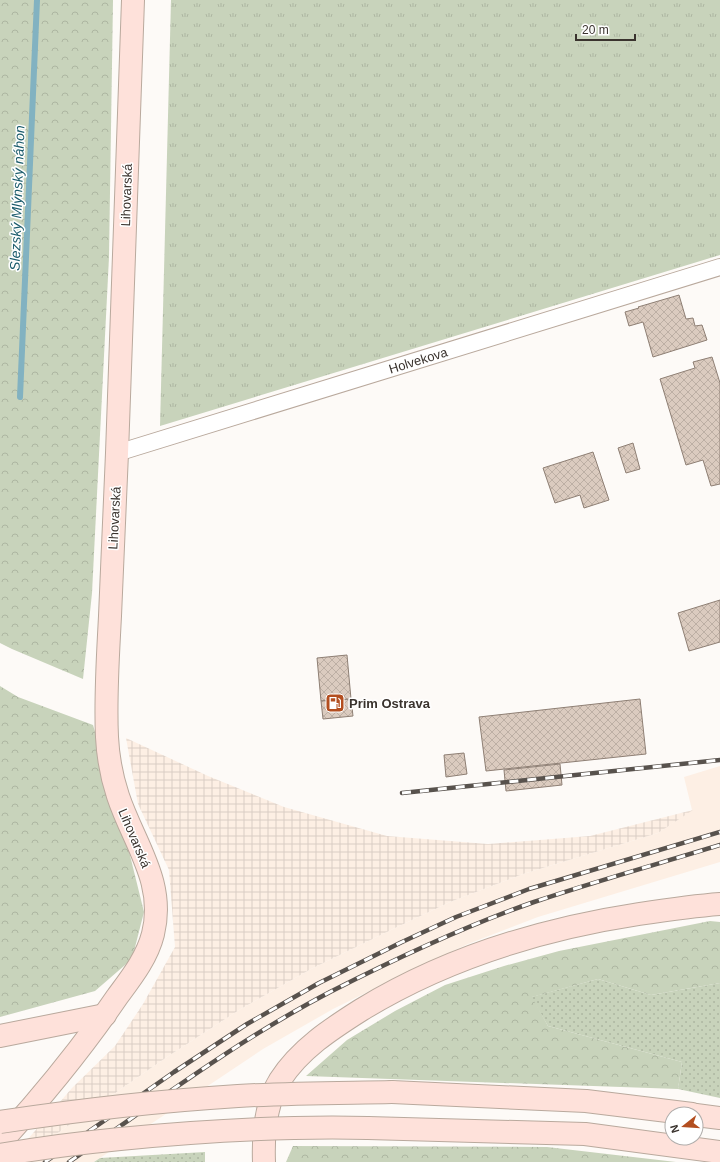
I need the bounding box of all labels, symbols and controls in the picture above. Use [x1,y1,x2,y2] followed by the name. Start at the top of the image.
[576,16,635,42] scale bar
[582,23,609,37] text: 20 m
[6,125,28,271] water label: Slezský Mlýnský náhon
[118,163,135,227] street label: Lihovarská
[387,344,450,377] street label: Holvekova
[105,485,124,550] street label: Lihovarská
[324,692,346,714] fuel station icon: Prim Ostrava
[349,696,431,711] place label: Prim Ostrava
[115,806,154,871] street label: Lihovarská
[664,1106,704,1146] north arrow
[668,1123,681,1134] text: N

